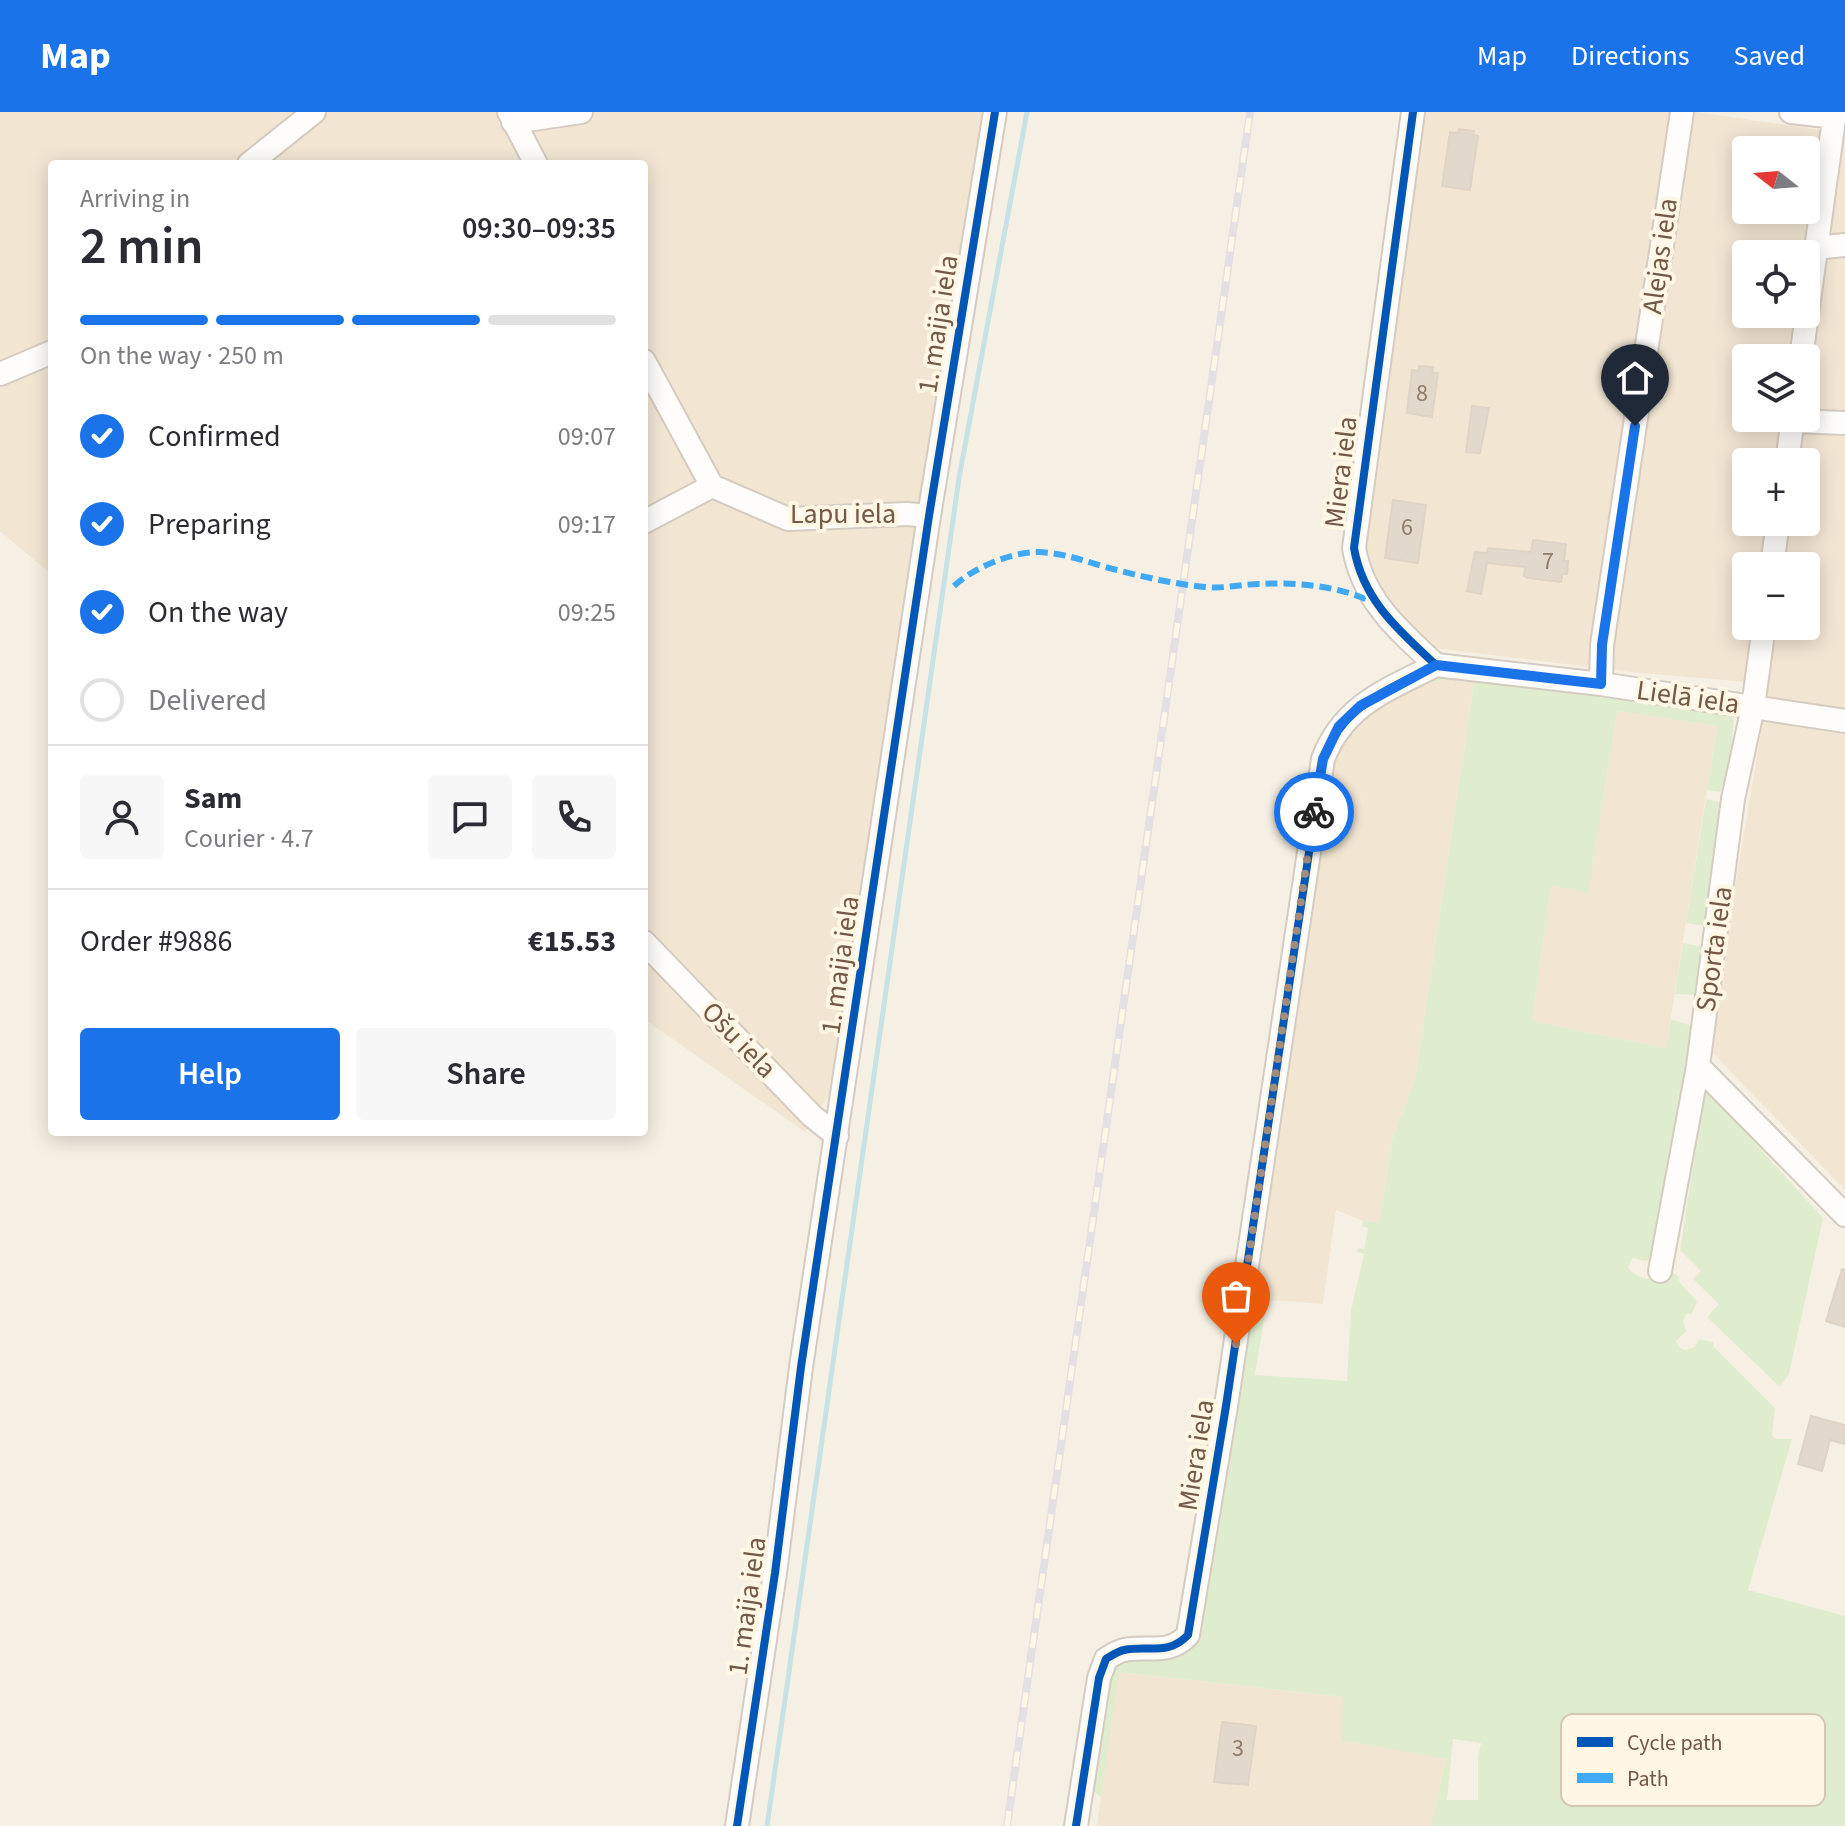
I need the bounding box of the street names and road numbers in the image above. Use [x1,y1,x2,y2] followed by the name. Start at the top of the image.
[1632,195,1688,317] street label: Alejas iela
[907,252,969,396] street label: 1. maija iela
[1314,414,1368,530] street label: Miera iela
[790,494,896,534] street label: Lapu iela
[1634,670,1742,724] street label: Lielā iela
[1685,884,1743,1014] street label: Sporta iela
[810,893,870,1037] street label: 1. maija iela
[692,993,786,1087] street label: Ošu iela
[1167,1397,1225,1513] street label: Miera iela
[717,1534,777,1678] street label: 1. maija iela

